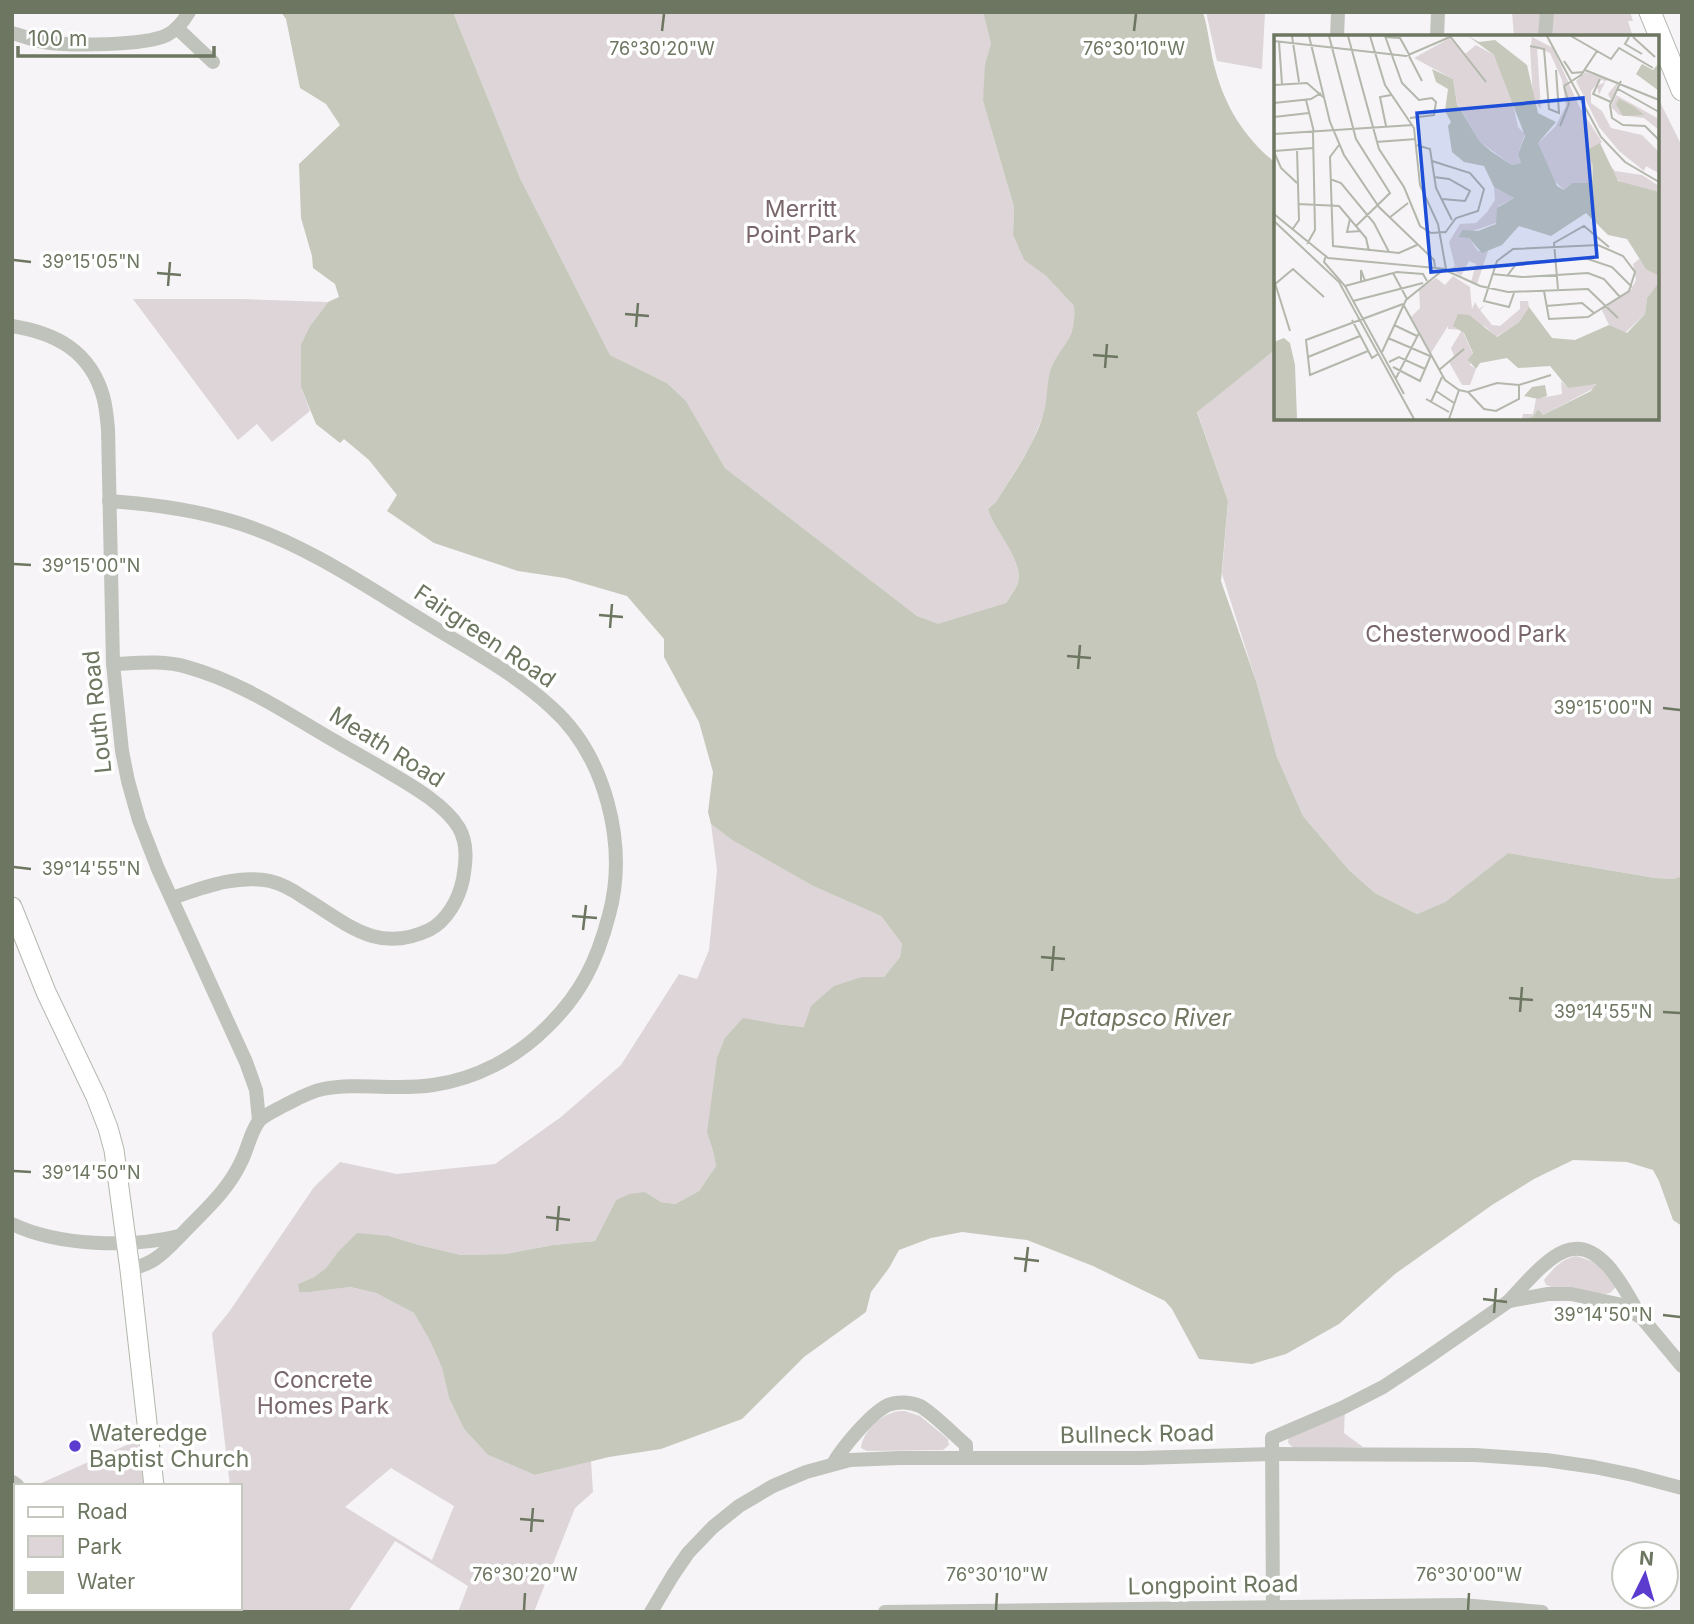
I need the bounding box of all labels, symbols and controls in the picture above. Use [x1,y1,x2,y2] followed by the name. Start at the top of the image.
[18,14,214,58] scale bar
[28,26,87,51] text: 100 m
[1274,35,1659,420] inset map
[609,38,715,59] text: 76°30'20"W
[1083,38,1185,59] text: 76°30'10"W
[746,195,857,249] park label: Merritt Point Park
[42,251,140,272] text: 39°15'05"N
[42,555,140,576] text: 39°15'00"N
[409,578,561,694] street label: Fairgreen Road
[1365,620,1567,648] park label: Chesterwood Park
[77,649,117,775] street label: Louth Road
[1554,697,1652,718] text: 39°15'00"N
[324,701,450,793] street label: Meath Road
[42,858,140,879] text: 39°14'55"N
[1554,1001,1652,1022] text: 39°14'55"N
[1059,1003,1232,1032] water label: Patapsco River
[41,1162,141,1183] text: 39°14'50"N
[1553,1304,1653,1325] text: 39°14'50"N
[257,1366,390,1420] park label: Concrete Homes Park
[89,1419,249,1473] place label: Wateredge Baptist Church
[1060,1419,1214,1449] street label: Bullneck Road
[67,1438,83,1454] marker: Wateredge Baptist Church
[14,1484,242,1610] legend
[77,1499,128,1524] text: Road
[77,1534,122,1559] text: Park
[1610,1540,1680,1610] north arrow
[1638,1546,1655,1571] text: N
[472,1564,578,1585] text: 76°30'20"W
[946,1564,1048,1585] text: 76°30'10"W
[1416,1564,1522,1585] text: 76°30'00"W
[77,1569,135,1594] text: Water
[1127,1570,1299,1600] street label: Longpoint Road

